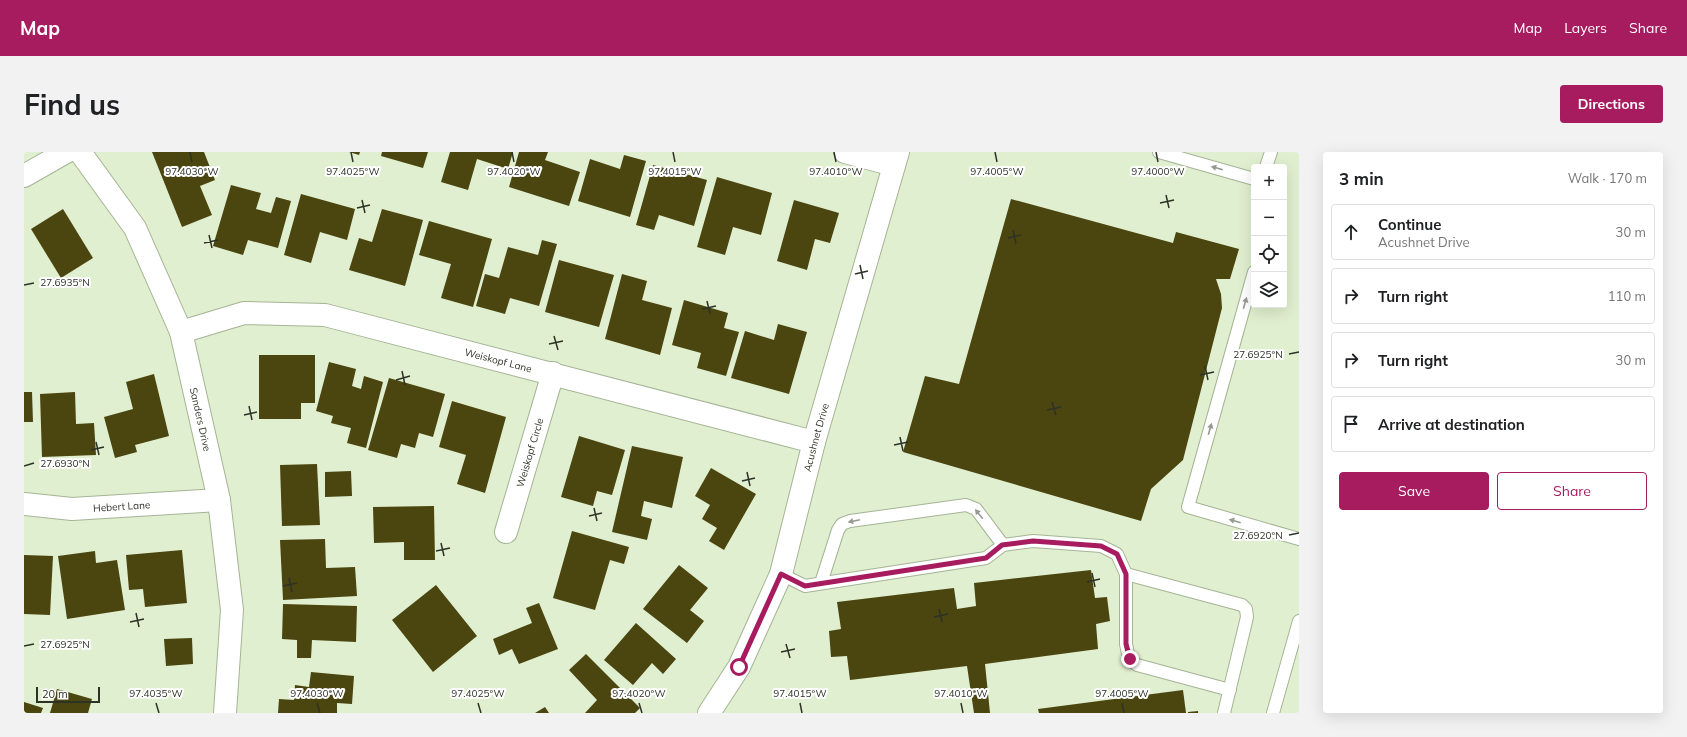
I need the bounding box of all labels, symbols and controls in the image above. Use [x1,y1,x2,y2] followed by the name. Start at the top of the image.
[20,16,60,40] text: Map
[1513,19,1542,37] text: Map
[1564,19,1607,37] text: Layers
[1629,19,1667,37] text: Share
[1560,85,1663,123] button: Directions
[24,87,120,122] text: Find us
[1251,164,1287,308] map controls
[1251,164,1287,200] button: +
[165,165,219,178] text: 97.4030°W
[326,165,380,178] text: 97.4025°W
[487,165,541,178] text: 97.4020°W
[648,165,702,178] text: 97.4015°W
[809,165,863,178] text: 97.4010°W
[970,165,1024,178] text: 97.4005°W
[1131,165,1185,178] text: 97.4000°W
[1210,165,1222,171] one-way arrow
[1339,168,1384,189] text: 3 min
[1568,170,1647,186] text: Walk · 170 m
[1251,200,1287,236] button: −
[1378,215,1441,234] text: Continue
[1340,221,1362,243] icon: ahead
[1616,224,1646,240] text: 30 m
[1378,234,1470,250] text: Acushnet Drive
[1251,236,1287,272] button: locate
[1251,272,1287,308] button: layers
[40,276,90,289] text: 27.6935°N
[1340,285,1362,307] icon: right
[1378,287,1448,306] text: Turn right
[1608,288,1646,304] text: 110 m
[1242,297,1248,309] one-way arrow
[463,346,533,375] street label: Weiskopf Lane
[1233,348,1283,361] text: 27.6925°N
[1340,349,1362,371] icon: right
[1378,351,1448,370] text: Turn right
[1616,352,1646,368] text: 30 m
[187,386,214,452] street label: Sanders Drive
[801,402,832,473] street label: Acushnet Drive
[1340,413,1362,435] icon: arrive
[1378,415,1525,434] text: Arrive at destination
[514,416,546,489] street label: Weiskopf Circle
[1207,422,1213,434] one-way arrow
[40,457,90,470] text: 27.6930°N
[1339,472,1489,510] button: Save
[1497,472,1647,510] button: Share
[93,498,151,515] street label: Hebert Lane
[975,509,984,519] one-way arrow
[847,518,860,524] one-way arrow
[1228,518,1240,524] one-way arrow
[1233,529,1283,542] text: 27.6920°N
[40,638,90,651] text: 27.6925°N
[1121,650,1139,668] route end
[730,658,748,676] route start
[36,685,100,704] scale bar
[42,687,68,701] text: 20 m
[129,687,183,700] text: 97.4035°W
[290,687,344,700] text: 97.4030°W
[451,687,505,700] text: 97.4025°W
[612,687,666,700] text: 97.4020°W
[773,687,827,700] text: 97.4015°W
[934,687,988,700] text: 97.4010°W
[1095,687,1149,700] text: 97.4005°W

